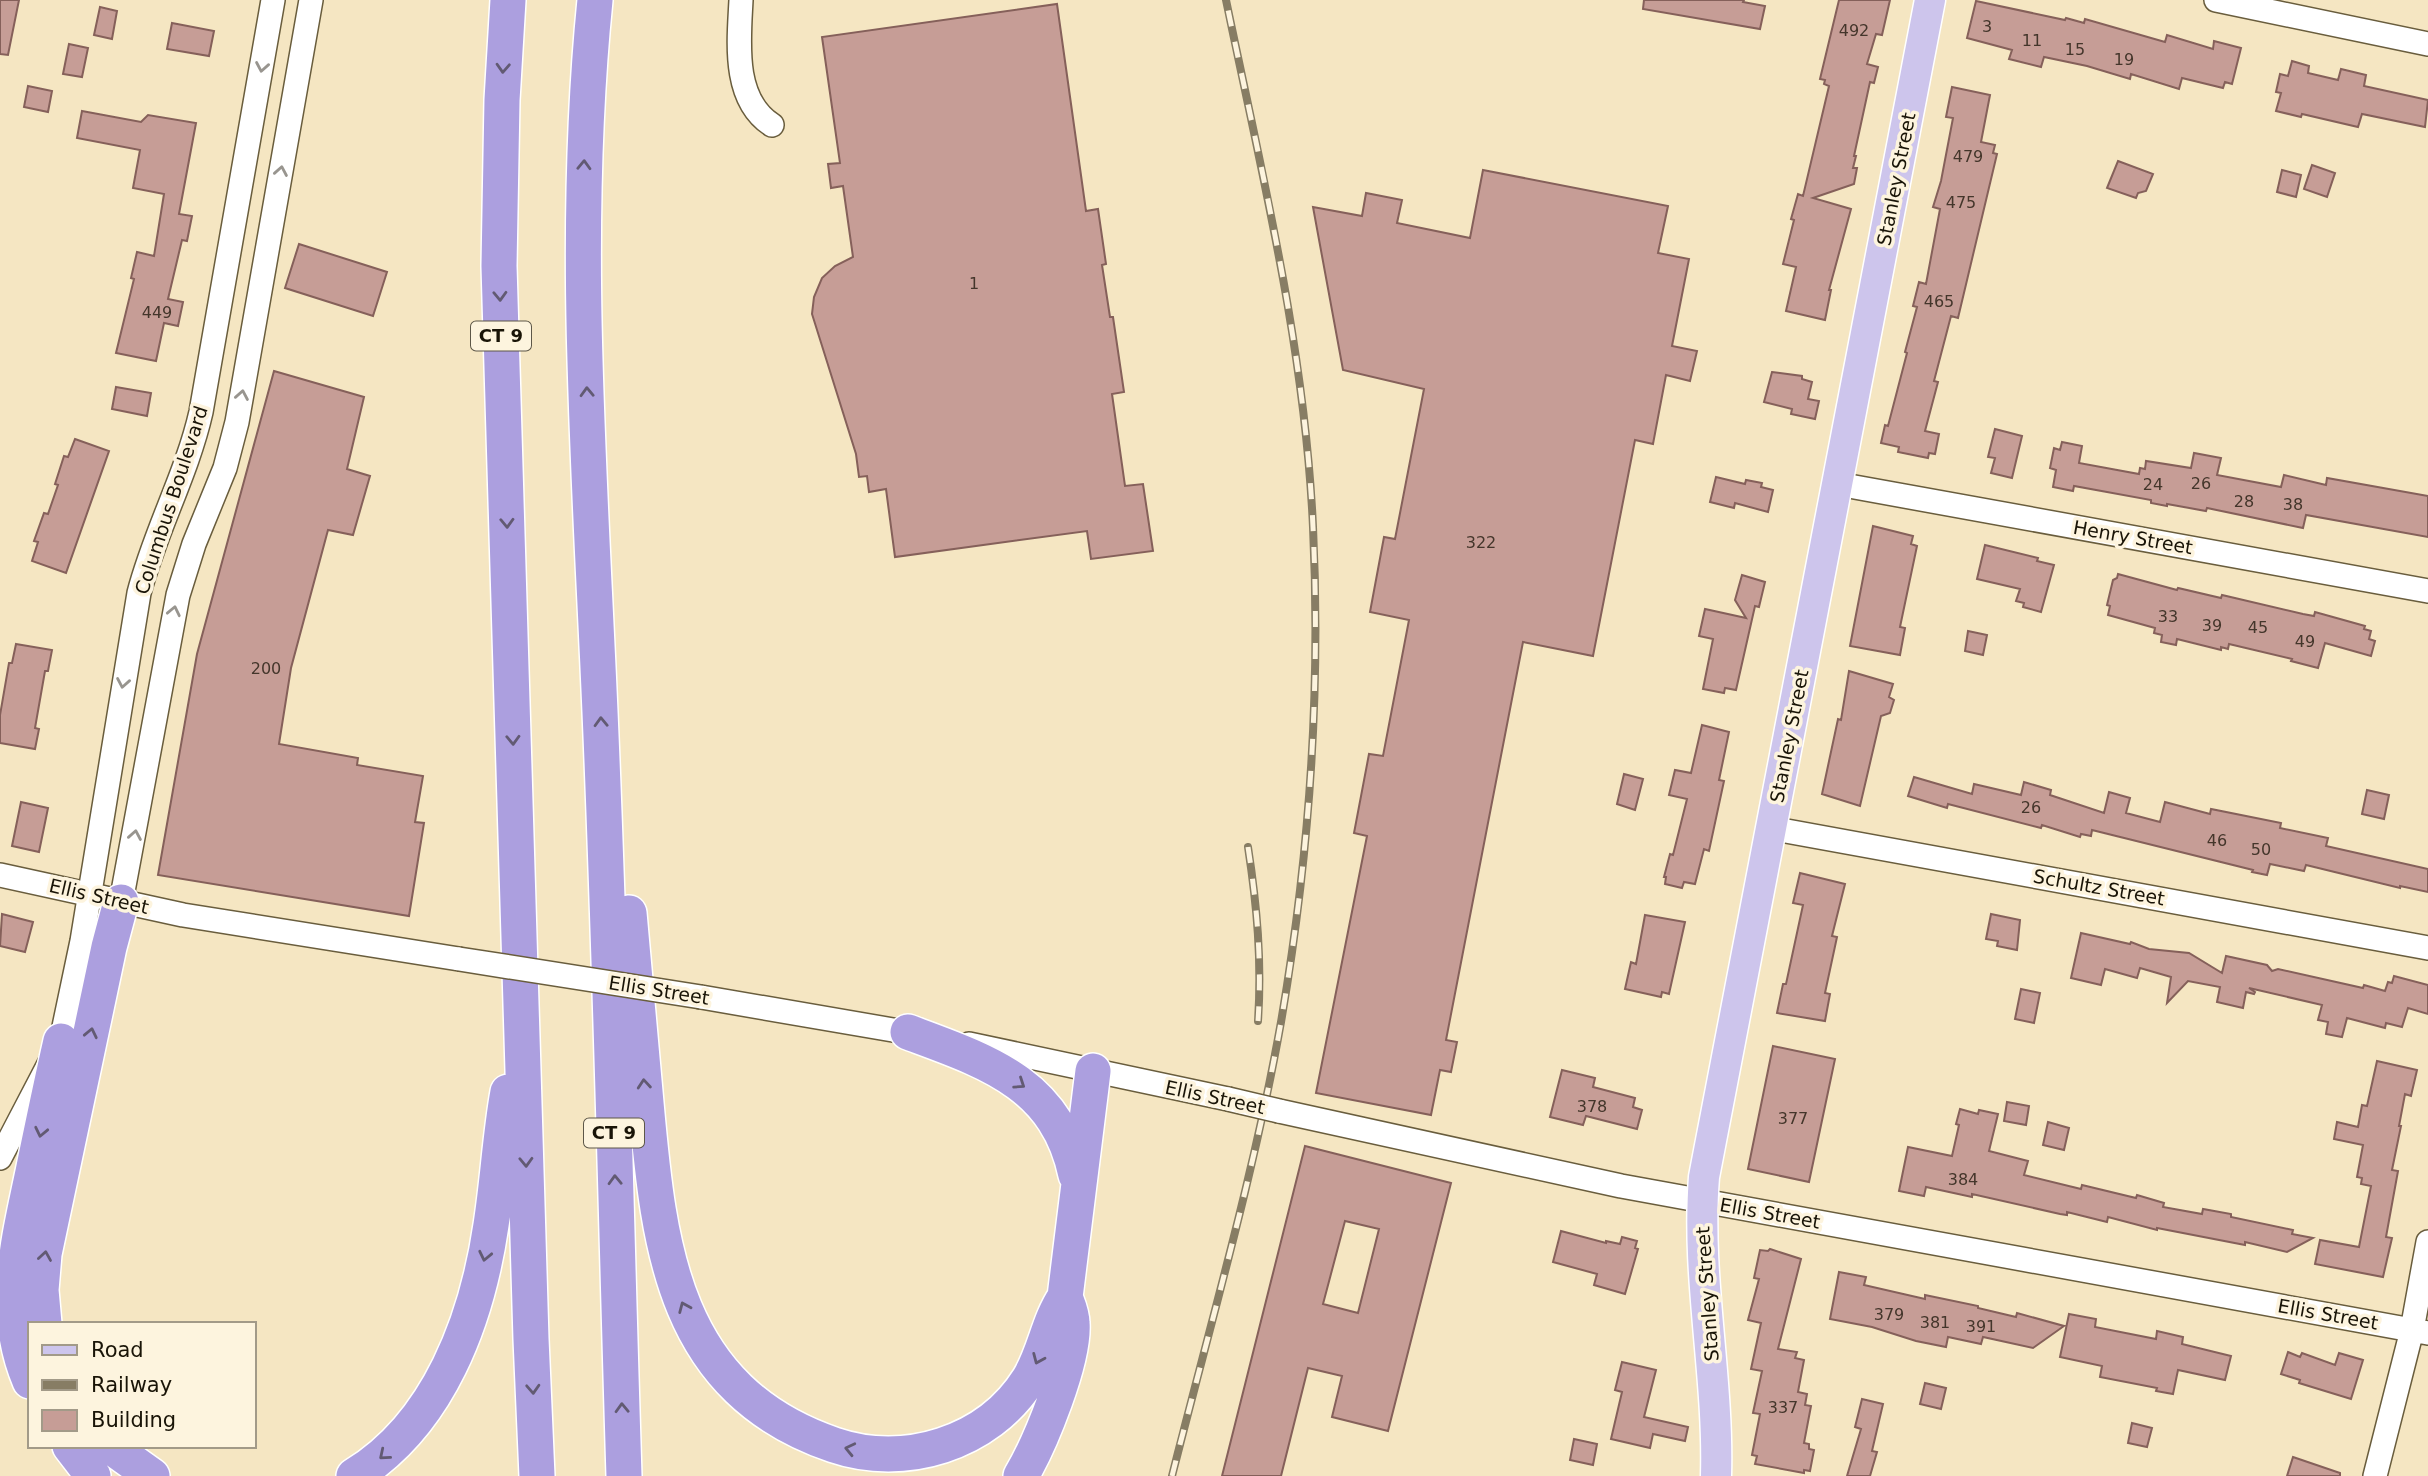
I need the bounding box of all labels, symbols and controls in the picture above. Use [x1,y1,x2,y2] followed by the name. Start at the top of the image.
[1982,17,1992,36] house number: 3
[1839,21,1869,40] house number: 492
[2022,31,2042,50] house number: 11
[2065,40,2085,59] house number: 15
[2114,50,2134,69] house number: 19
[255,61,270,73] one-way arrow
[496,63,511,74] one-way arrow
[1872,111,1920,247] street label: Stanley Street
[1953,147,1983,166] house number: 479
[576,159,591,170] one-way arrow
[273,165,288,176] one-way arrow
[1946,193,1976,212] house number: 475
[969,274,979,293] house number: 1
[493,290,508,301] one-way arrow
[1924,292,1954,311] house number: 465
[142,303,172,322] house number: 449
[471,322,531,350] road number: CT 9
[580,386,595,397] one-way arrow
[234,389,249,401] one-way arrow
[130,403,212,597] street label: Columbus Boulevard
[2191,474,2211,493] house number: 26
[2143,475,2163,494] house number: 24
[2234,492,2254,511] house number: 28
[2283,495,2303,514] house number: 38
[2072,516,2194,558] street label: Henry Street
[499,518,514,529] one-way arrow
[1466,533,1496,552] house number: 322
[166,605,180,617] one-way arrow
[2158,607,2178,626] house number: 33
[2202,616,2222,635] house number: 39
[2248,618,2268,637] house number: 45
[2295,632,2315,651] house number: 49
[251,659,281,678] house number: 200
[1765,668,1813,804] street label: Stanley Street
[116,677,131,689] one-way arrow
[593,716,608,727] one-way arrow
[505,735,521,746] one-way arrow
[2021,798,2041,817] house number: 26
[127,829,142,841] one-way arrow
[2207,831,2227,850] house number: 46
[2251,840,2271,859] house number: 50
[2032,865,2166,909] street label: Schultz Street
[47,874,151,918] street label: Ellis Street
[607,971,711,1009] street label: Ellis Street
[83,1027,98,1039] one-way arrow
[1012,1075,1025,1088] one-way arrow
[1163,1076,1267,1118] street label: Ellis Street
[637,1078,652,1089] one-way arrow
[1577,1097,1607,1116] house number: 378
[1778,1109,1808,1128] house number: 377
[584,1118,644,1148] road number: CT 9
[35,1126,50,1138] one-way arrow
[518,1156,533,1167] one-way arrow
[1948,1170,1978,1189] house number: 384
[608,1175,623,1186] one-way arrow
[1718,1193,1822,1233] street label: Ellis Street
[1691,1226,1723,1362] street label: Stanley Street
[37,1250,52,1262] one-way arrow
[479,1250,494,1262] one-way arrow
[2276,1294,2380,1334] street label: Ellis Street
[678,1301,692,1313] one-way arrow
[1874,1305,1904,1324] house number: 379
[1920,1313,1950,1332] house number: 381
[1966,1317,1996,1336] house number: 391
[28,1322,256,1448] legend
[91,1338,144,1362] text: Road
[1033,1352,1047,1364] one-way arrow
[91,1373,172,1397] text: Railway
[525,1384,540,1395] one-way arrow
[1768,1398,1798,1417] house number: 337
[614,1402,629,1413] one-way arrow
[91,1408,176,1432] text: Building
[844,1443,856,1458] one-way arrow
[379,1447,392,1459] one-way arrow

